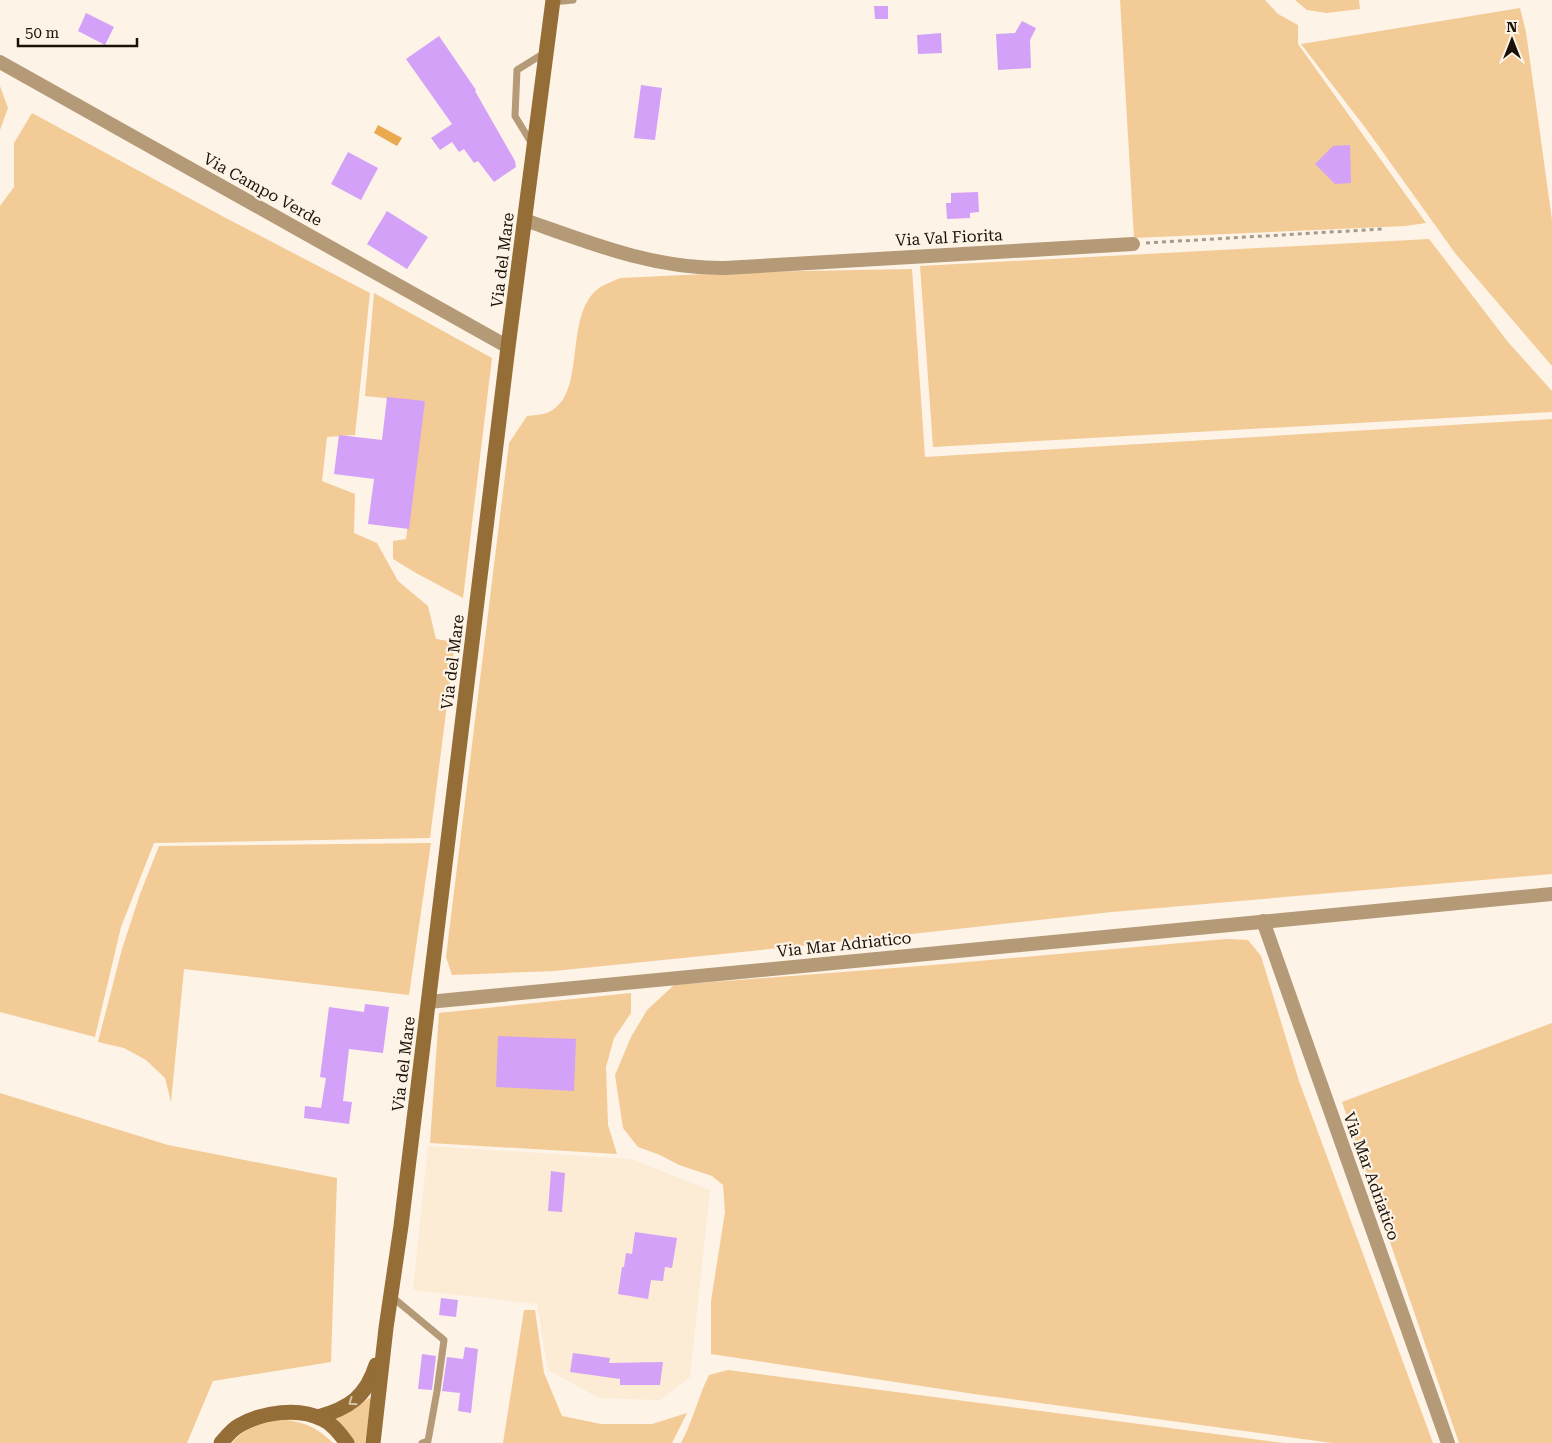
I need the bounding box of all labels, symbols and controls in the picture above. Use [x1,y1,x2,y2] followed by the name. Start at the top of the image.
[18,15,136,47] scale bar
[1487,15,1537,65] north arrow
[1507,19,1518,35] text: N
[25,24,60,42] text: 50 m
[200,149,326,230] street label: Via Campo Verde
[487,211,518,309] street label: Via del Mare
[895,225,1004,250] street label: Via Val Fiorita
[437,613,468,711] street label: Via del Mare
[776,928,912,961] street label: Via Mar Adriatico
[388,1015,419,1113] street label: Via del Mare
[1340,1110,1404,1243] street label: Via Mar Adriatico
[348,1396,358,1405] one-way arrow

